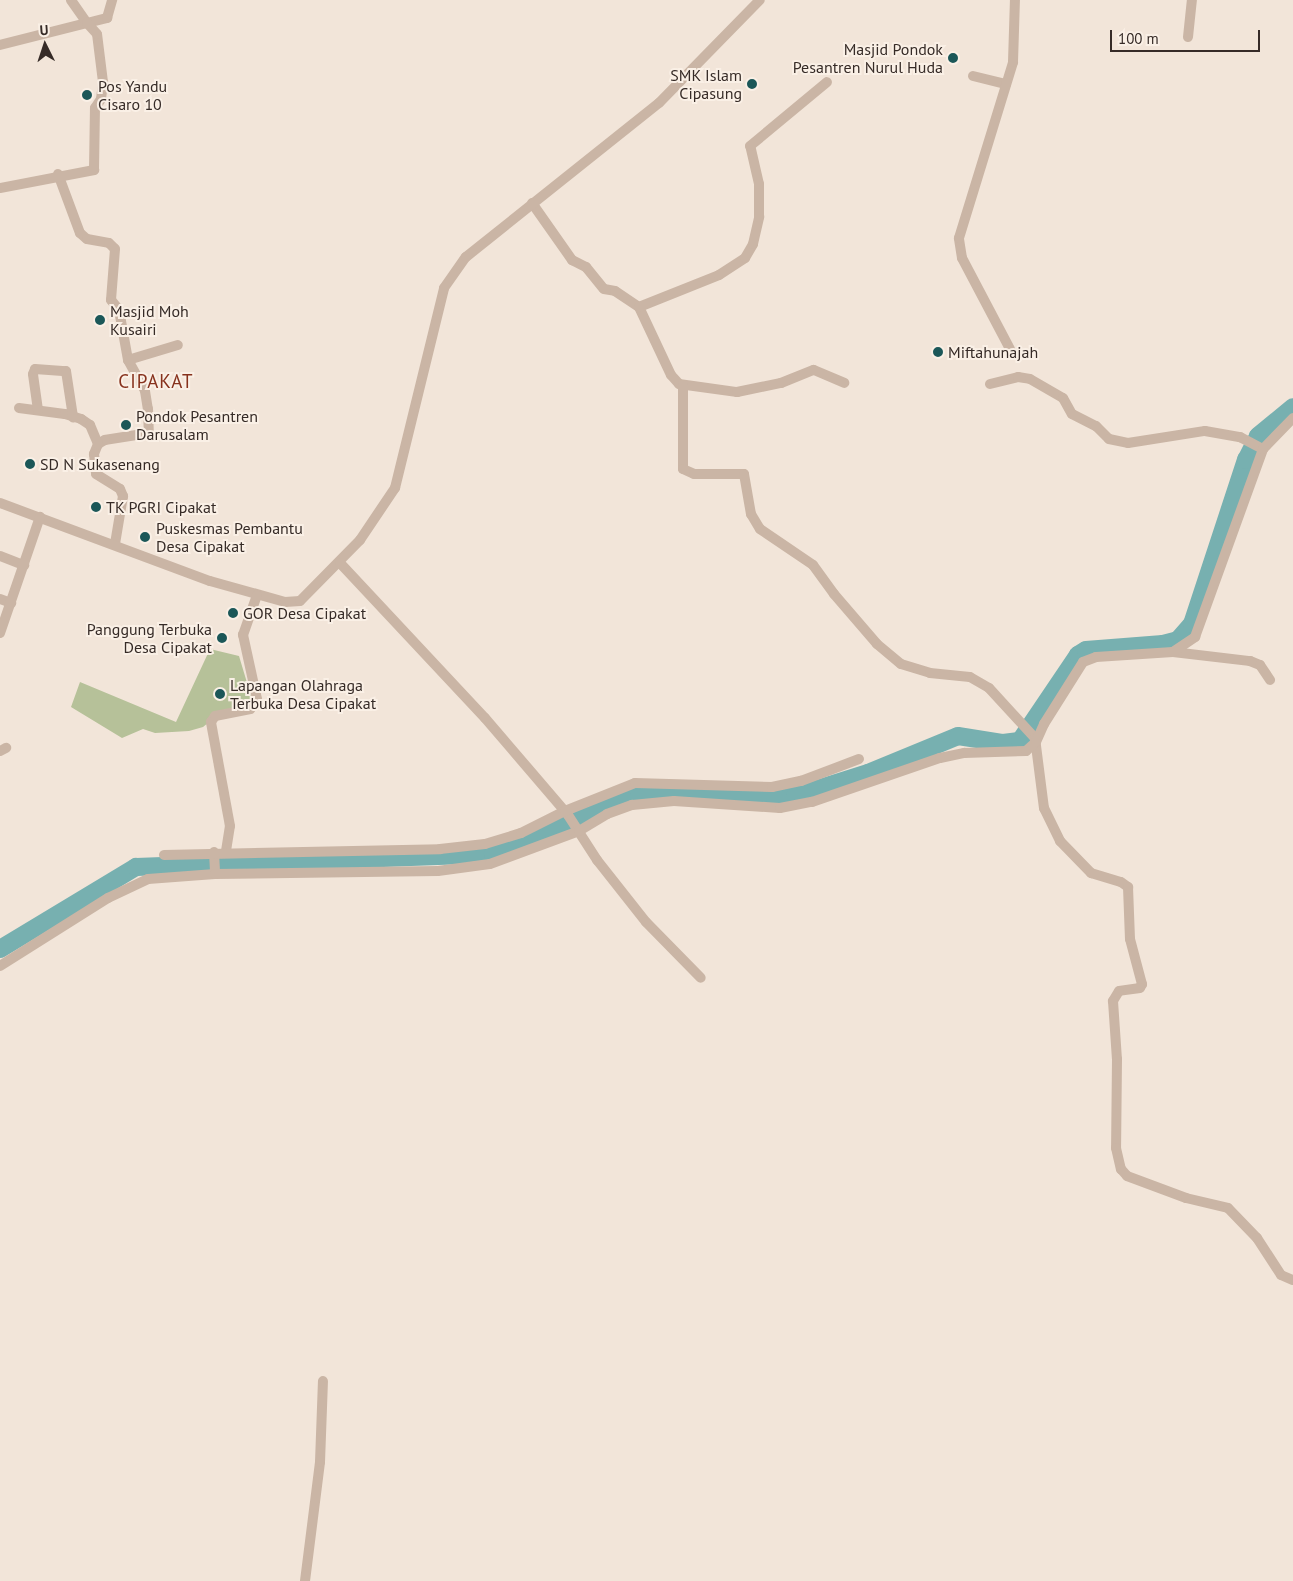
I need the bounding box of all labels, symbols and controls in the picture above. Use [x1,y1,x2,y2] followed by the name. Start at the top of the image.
[20,20,70,70] north arrow
[1113,20,1263,52] scale bar
[39,21,49,39] text: U
[1118,29,1159,48] text: 100 m
[793,39,943,77] place label: Masjid Pondok Pesantren Nurul Huda
[947,52,959,64] marker: Masjid Pondok Pesantren Nurul Huda
[670,65,742,103] place label: SMK Islam Cipasung
[98,76,168,114] place label: Pos Yandu Cisaro 10
[746,78,758,90] marker: SMK Islam Cipasung
[80,88,94,102] marker: Pos Yandu Cisaro 10
[110,301,189,339] place label: Masjid Moh Kusairi
[94,314,106,326] marker: Masjid Moh Kusairi
[948,342,1038,362] place label: Miftahunajah
[932,346,944,358] marker: Miftahunajah
[117,371,195,393] district label: CIPAKAT
[136,406,258,444] place label: Pondok Pesantren Darusalam
[120,419,132,431] marker: Pondok Pesantren Darusalam
[40,454,160,474] place label: SD N Sukasenang
[24,458,36,470] marker: SD N Sukasenang
[106,497,217,517] place label: TK PGRI Cipakat
[90,501,102,513] marker: TK PGRI Cipakat
[156,518,303,556] place label: Puskesmas Pembantu Desa Cipakat
[138,530,152,544] marker: Puskesmas Pembantu Desa Cipakat
[243,603,366,623] place label: GOR Desa Cipakat
[227,607,239,619] marker: GOR Desa Cipakat
[86,619,212,657] place label: Panggung Terbuka Desa Cipakat
[216,632,228,644] marker: Panggung Terbuka Desa Cipakat
[230,675,376,713] place label: Lapangan Olahraga Terbuka Desa Cipakat
[214,688,226,700] marker: Lapangan Olahraga Terbuka Desa Cipakat

